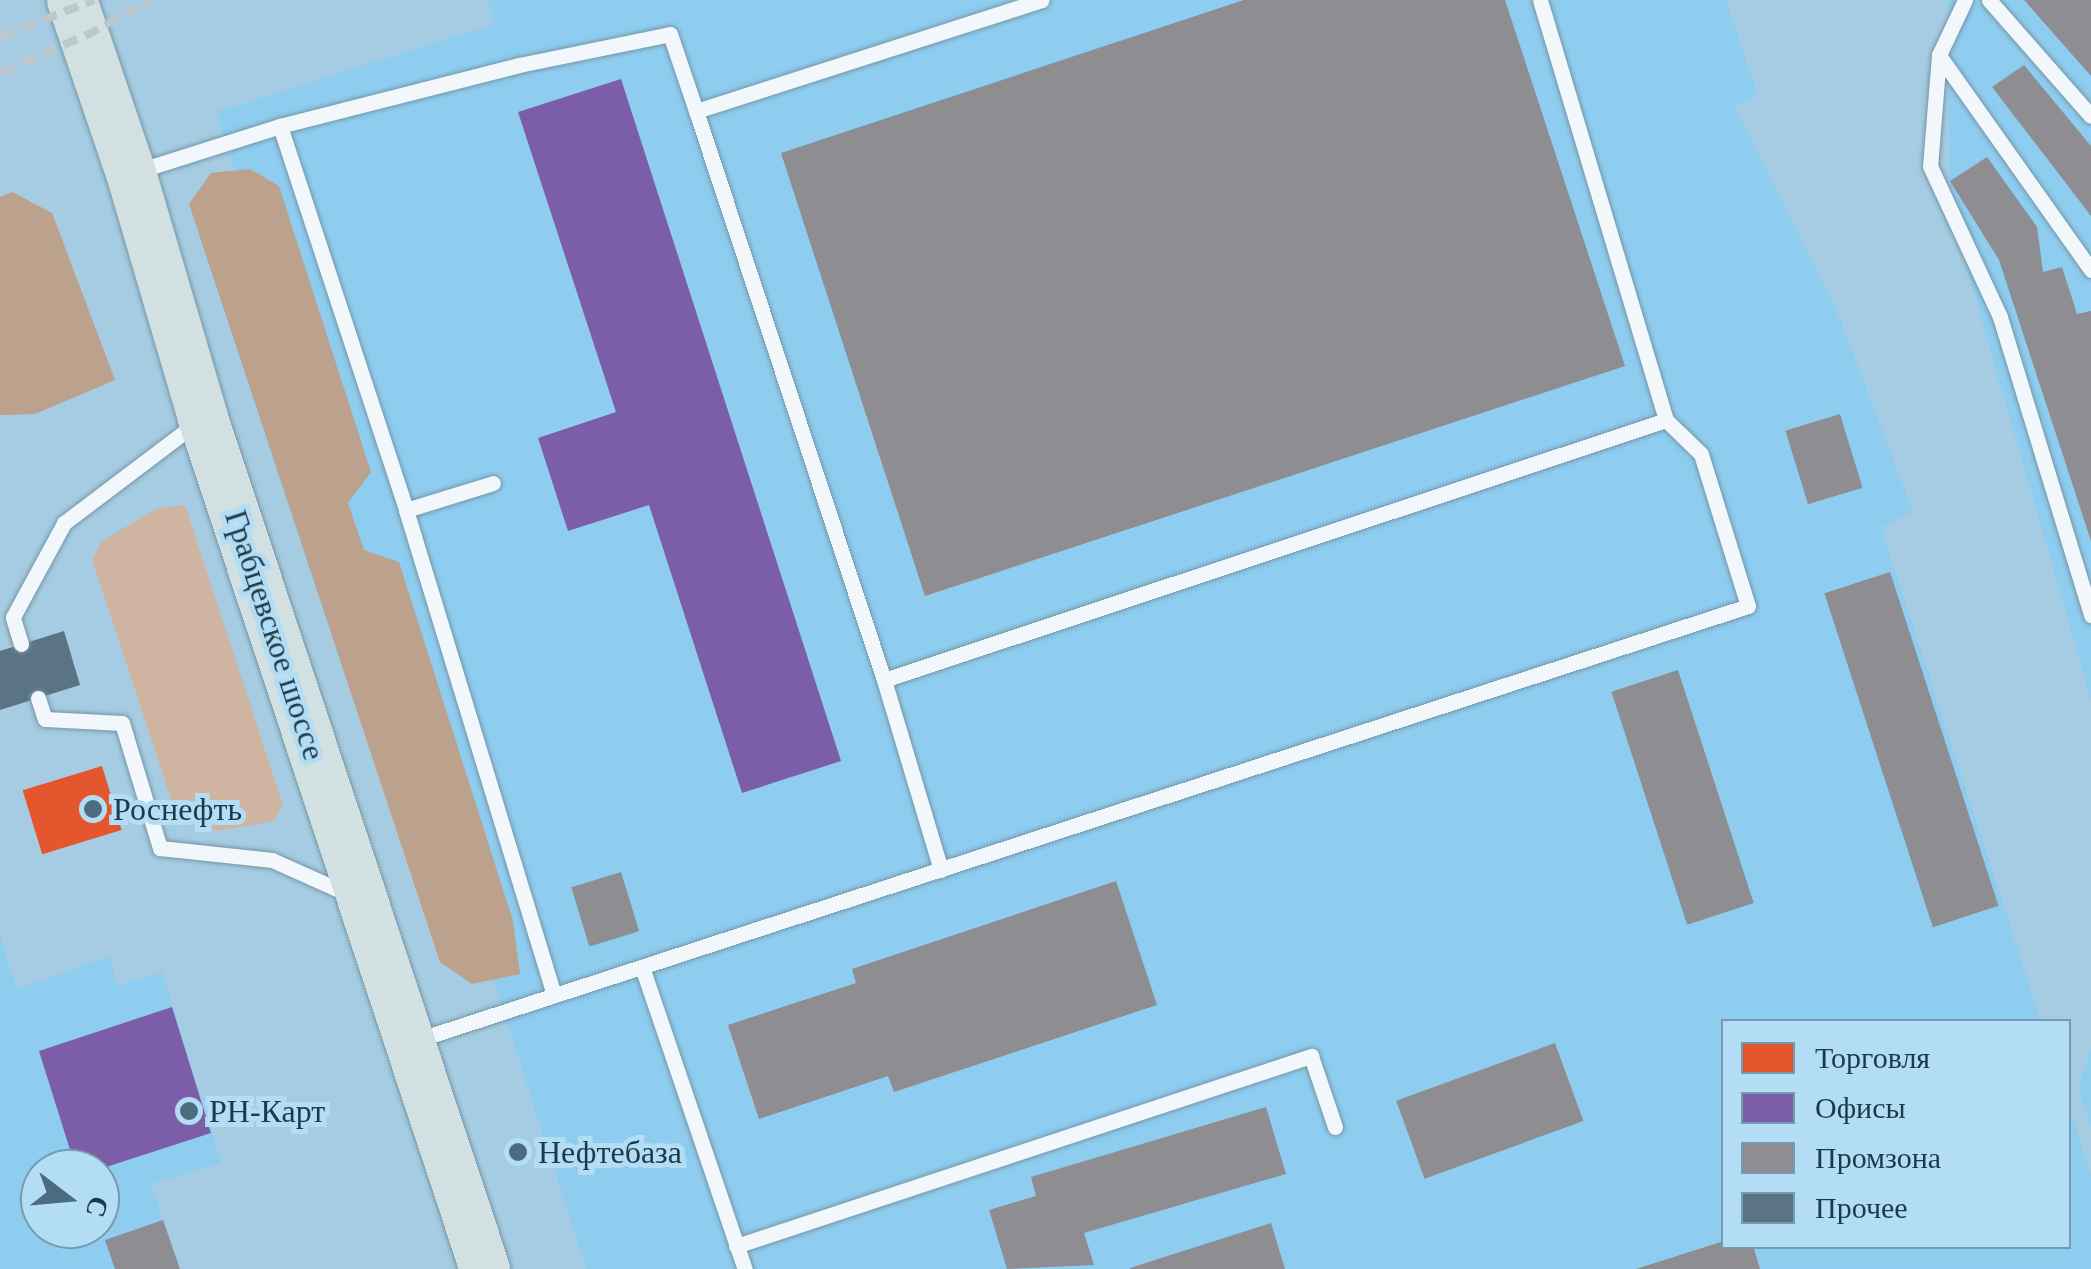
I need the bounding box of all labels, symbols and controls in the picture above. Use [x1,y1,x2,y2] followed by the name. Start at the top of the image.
[217,505,333,765] street label: Грабцевское шоссе
[113,790,242,828] place label: Роснефть
[82,798,104,820] marker: Роснефть
[1721,1019,2071,1249] legend
[1815,1041,1930,1074] text: Торговля
[1815,1091,1906,1124] text: Офисы
[209,1092,325,1130] place label: РН-Карт
[178,1100,200,1122] marker: РН-Карт
[538,1133,682,1171] place label: Нефтебаза
[507,1141,529,1163] marker: Нефтебаза
[1815,1141,1941,1174] text: Промзона
[20,1149,120,1249] north arrow
[1815,1191,1908,1224] text: Прочее
[80,1193,115,1221] text: С

